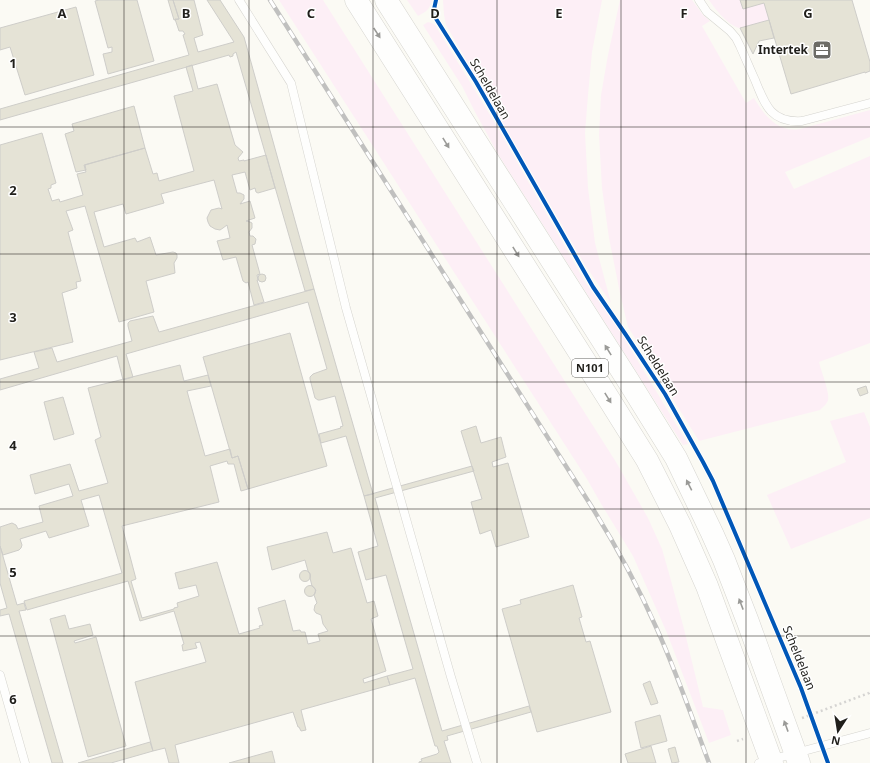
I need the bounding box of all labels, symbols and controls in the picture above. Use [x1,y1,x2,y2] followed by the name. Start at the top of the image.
[58,4,67,22] text: A
[182,4,190,22] text: B
[307,4,315,22] text: C
[430,4,440,22] text: D
[555,4,563,22] text: E
[680,4,688,22] text: F
[803,4,813,22] text: G
[373,27,380,39] one-way arrow
[811,39,833,61] office icon: Intertek
[758,41,809,58] place label: Intertek
[9,54,17,72] text: 1
[466,55,515,122] street label: Scheldelaan
[442,138,450,148] one-way arrow
[9,181,17,199] text: 2
[512,247,520,257] one-way arrow
[9,308,17,326] text: 3
[633,332,684,399] street label: Scheldelaan
[605,344,612,356] one-way arrow
[572,359,608,377] road number: N101
[604,392,612,403] one-way arrow
[9,436,17,454] text: 4
[686,480,692,491] one-way arrow
[9,563,17,581] text: 5
[737,598,743,610] one-way arrow
[779,623,820,692] street label: Scheldelaan
[9,690,17,708] text: 6
[818,711,858,751] north arrow
[783,720,789,732] one-way arrow
[830,733,842,750] text: N

